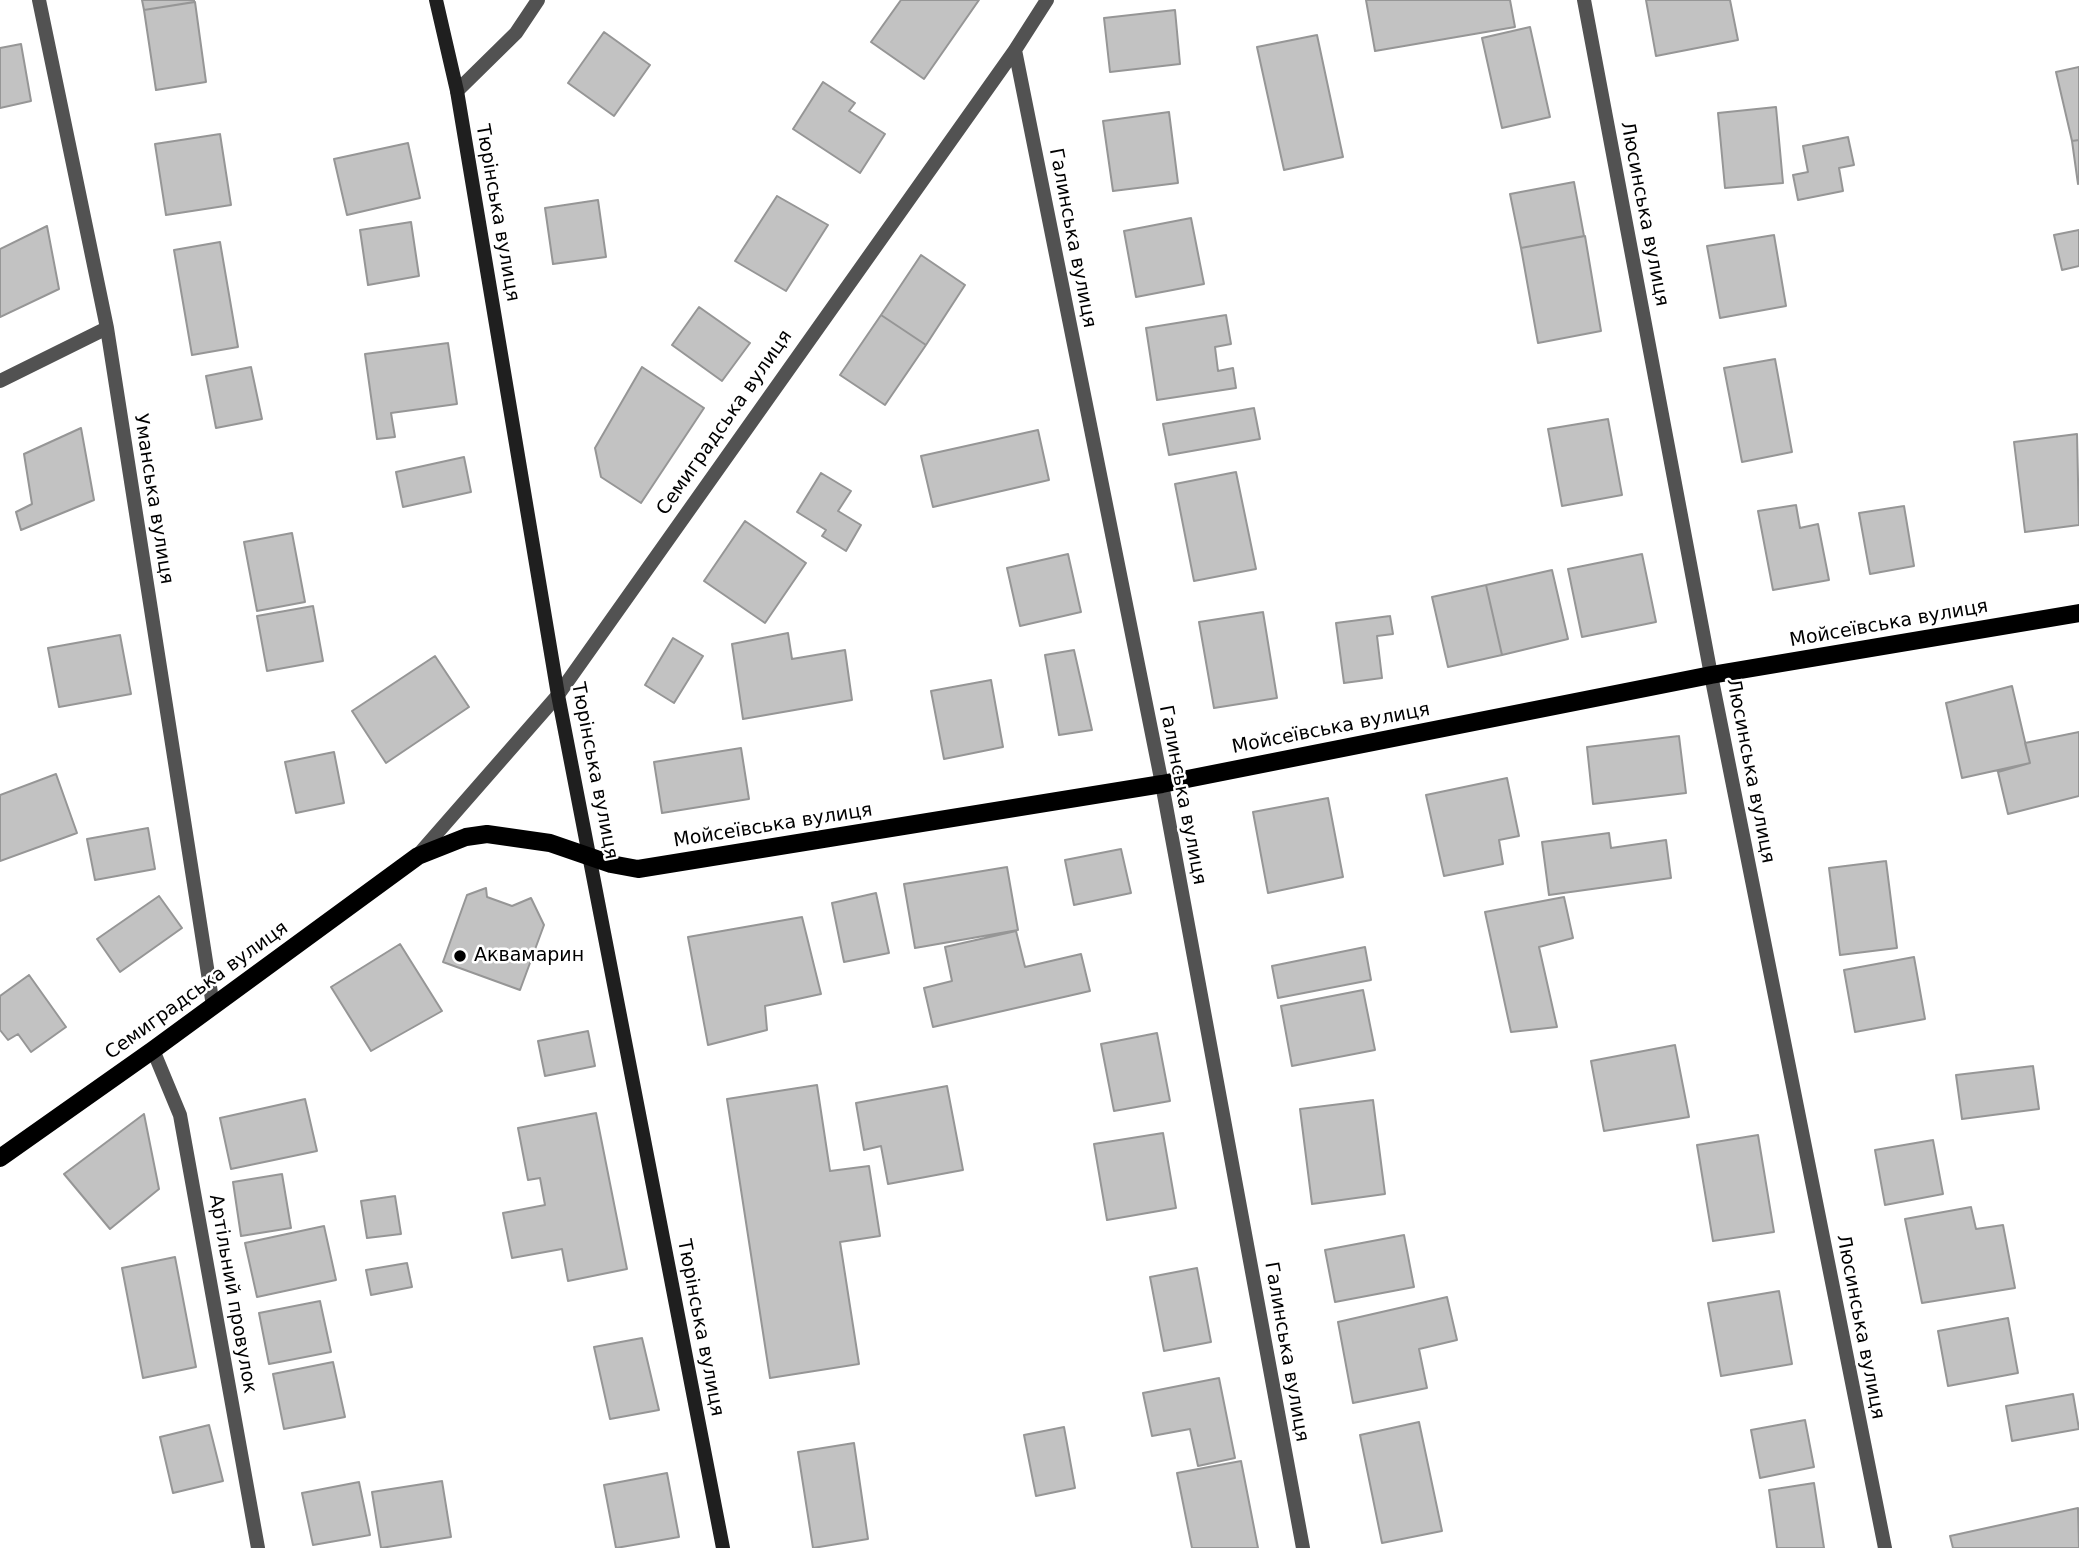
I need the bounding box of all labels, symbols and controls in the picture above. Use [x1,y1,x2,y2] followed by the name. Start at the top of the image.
[1615,120,1673,308] street label: Люсинська вулиця
[470,123,524,303] street label: Тюрінська вулиця
[1043,146,1101,330] street label: Галинська вулиця
[652,326,798,520] street label: Семиградська вулиця
[128,412,178,586] street label: Уманська вулиця
[1788,595,1990,653] street label: Мойсеївська вулиця
[1721,677,1779,865] street label: Люсинська вулиця
[566,681,622,861] street label: Тюрінська вулиця
[1230,699,1432,759] street label: Мойсеївська вулиця
[1153,703,1211,887] street label: Галинська вулиця
[672,799,874,853] street label: Мойсеївська вулиця
[101,917,293,1065] street label: Семиградська вулиця
[474,945,584,967] place label: Аквамарин
[452,948,468,964] marker: Аквамарин
[203,1193,261,1395] street label: Артільний провулок
[1831,1233,1889,1421] street label: Люсинська вулиця
[672,1238,728,1418] street label: Тюрінська вулиця
[1259,1260,1313,1444] street label: Галинська вулиця

